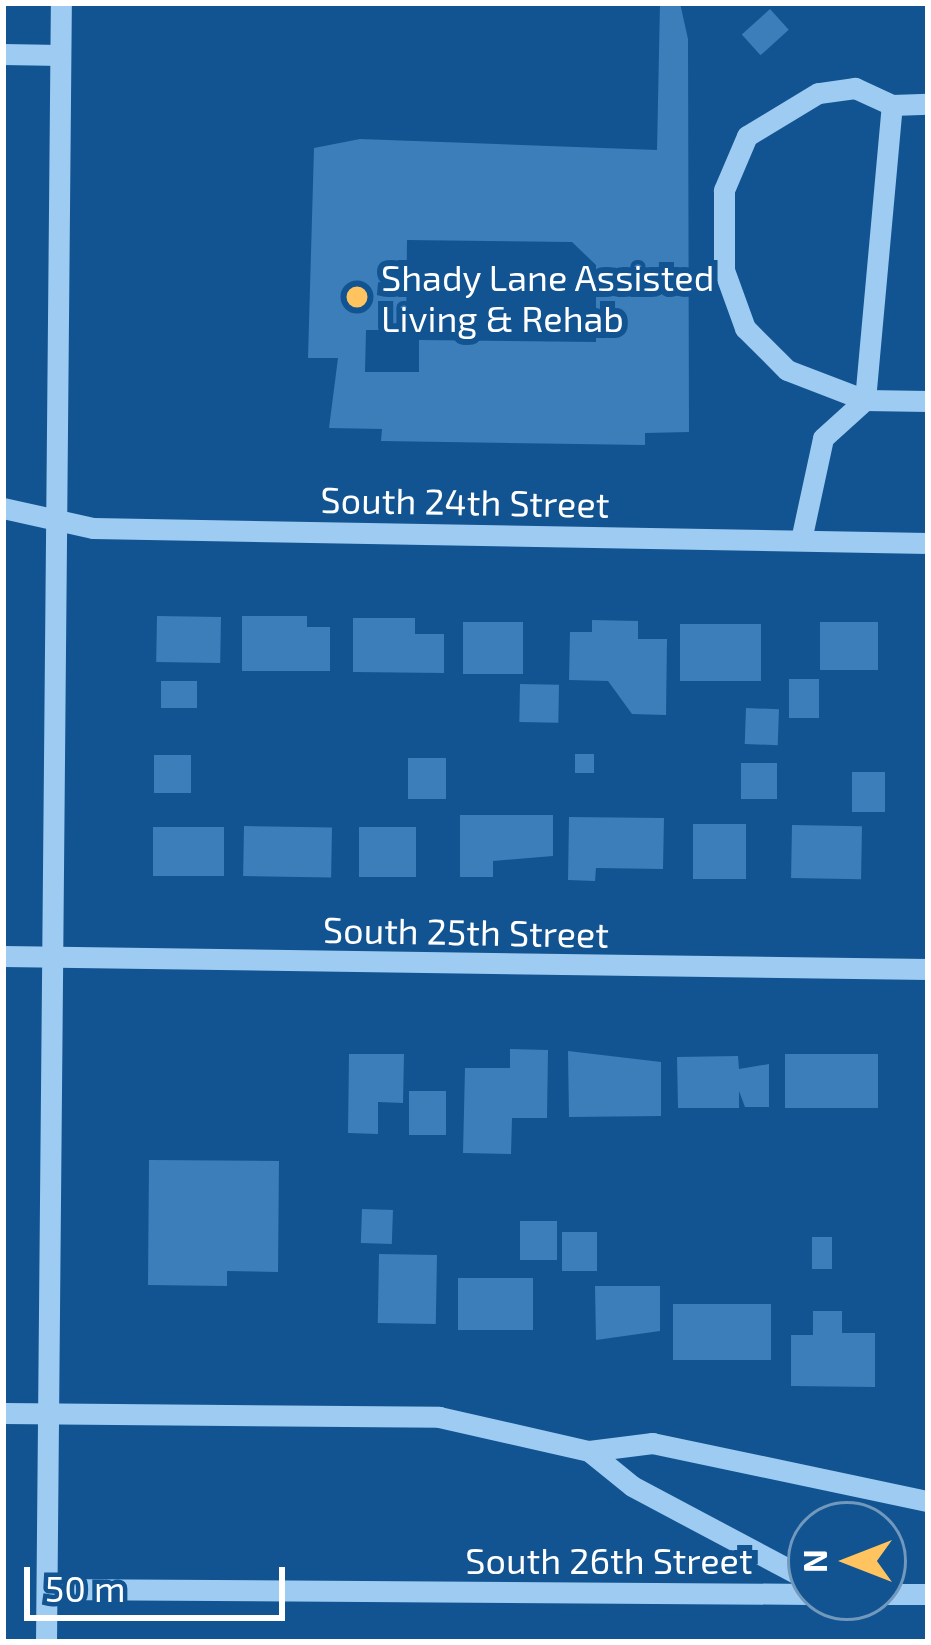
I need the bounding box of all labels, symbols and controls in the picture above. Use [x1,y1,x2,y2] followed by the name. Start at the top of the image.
[381,254,716,339] place label: Shady Lane Assisted Living & Rehab
[344,284,370,310] marker: Shady Lane Assisted Living & Rehab
[320,477,610,525] street label: South 24th Street
[323,907,609,955] street label: South 25th Street
[787,1501,907,1621] north arrow
[465,1538,753,1582] street label: South 26th Street
[30,1543,291,1617] scale bar
[794,1549,834,1573] text: N
[45,1566,126,1609] text: 50 m

